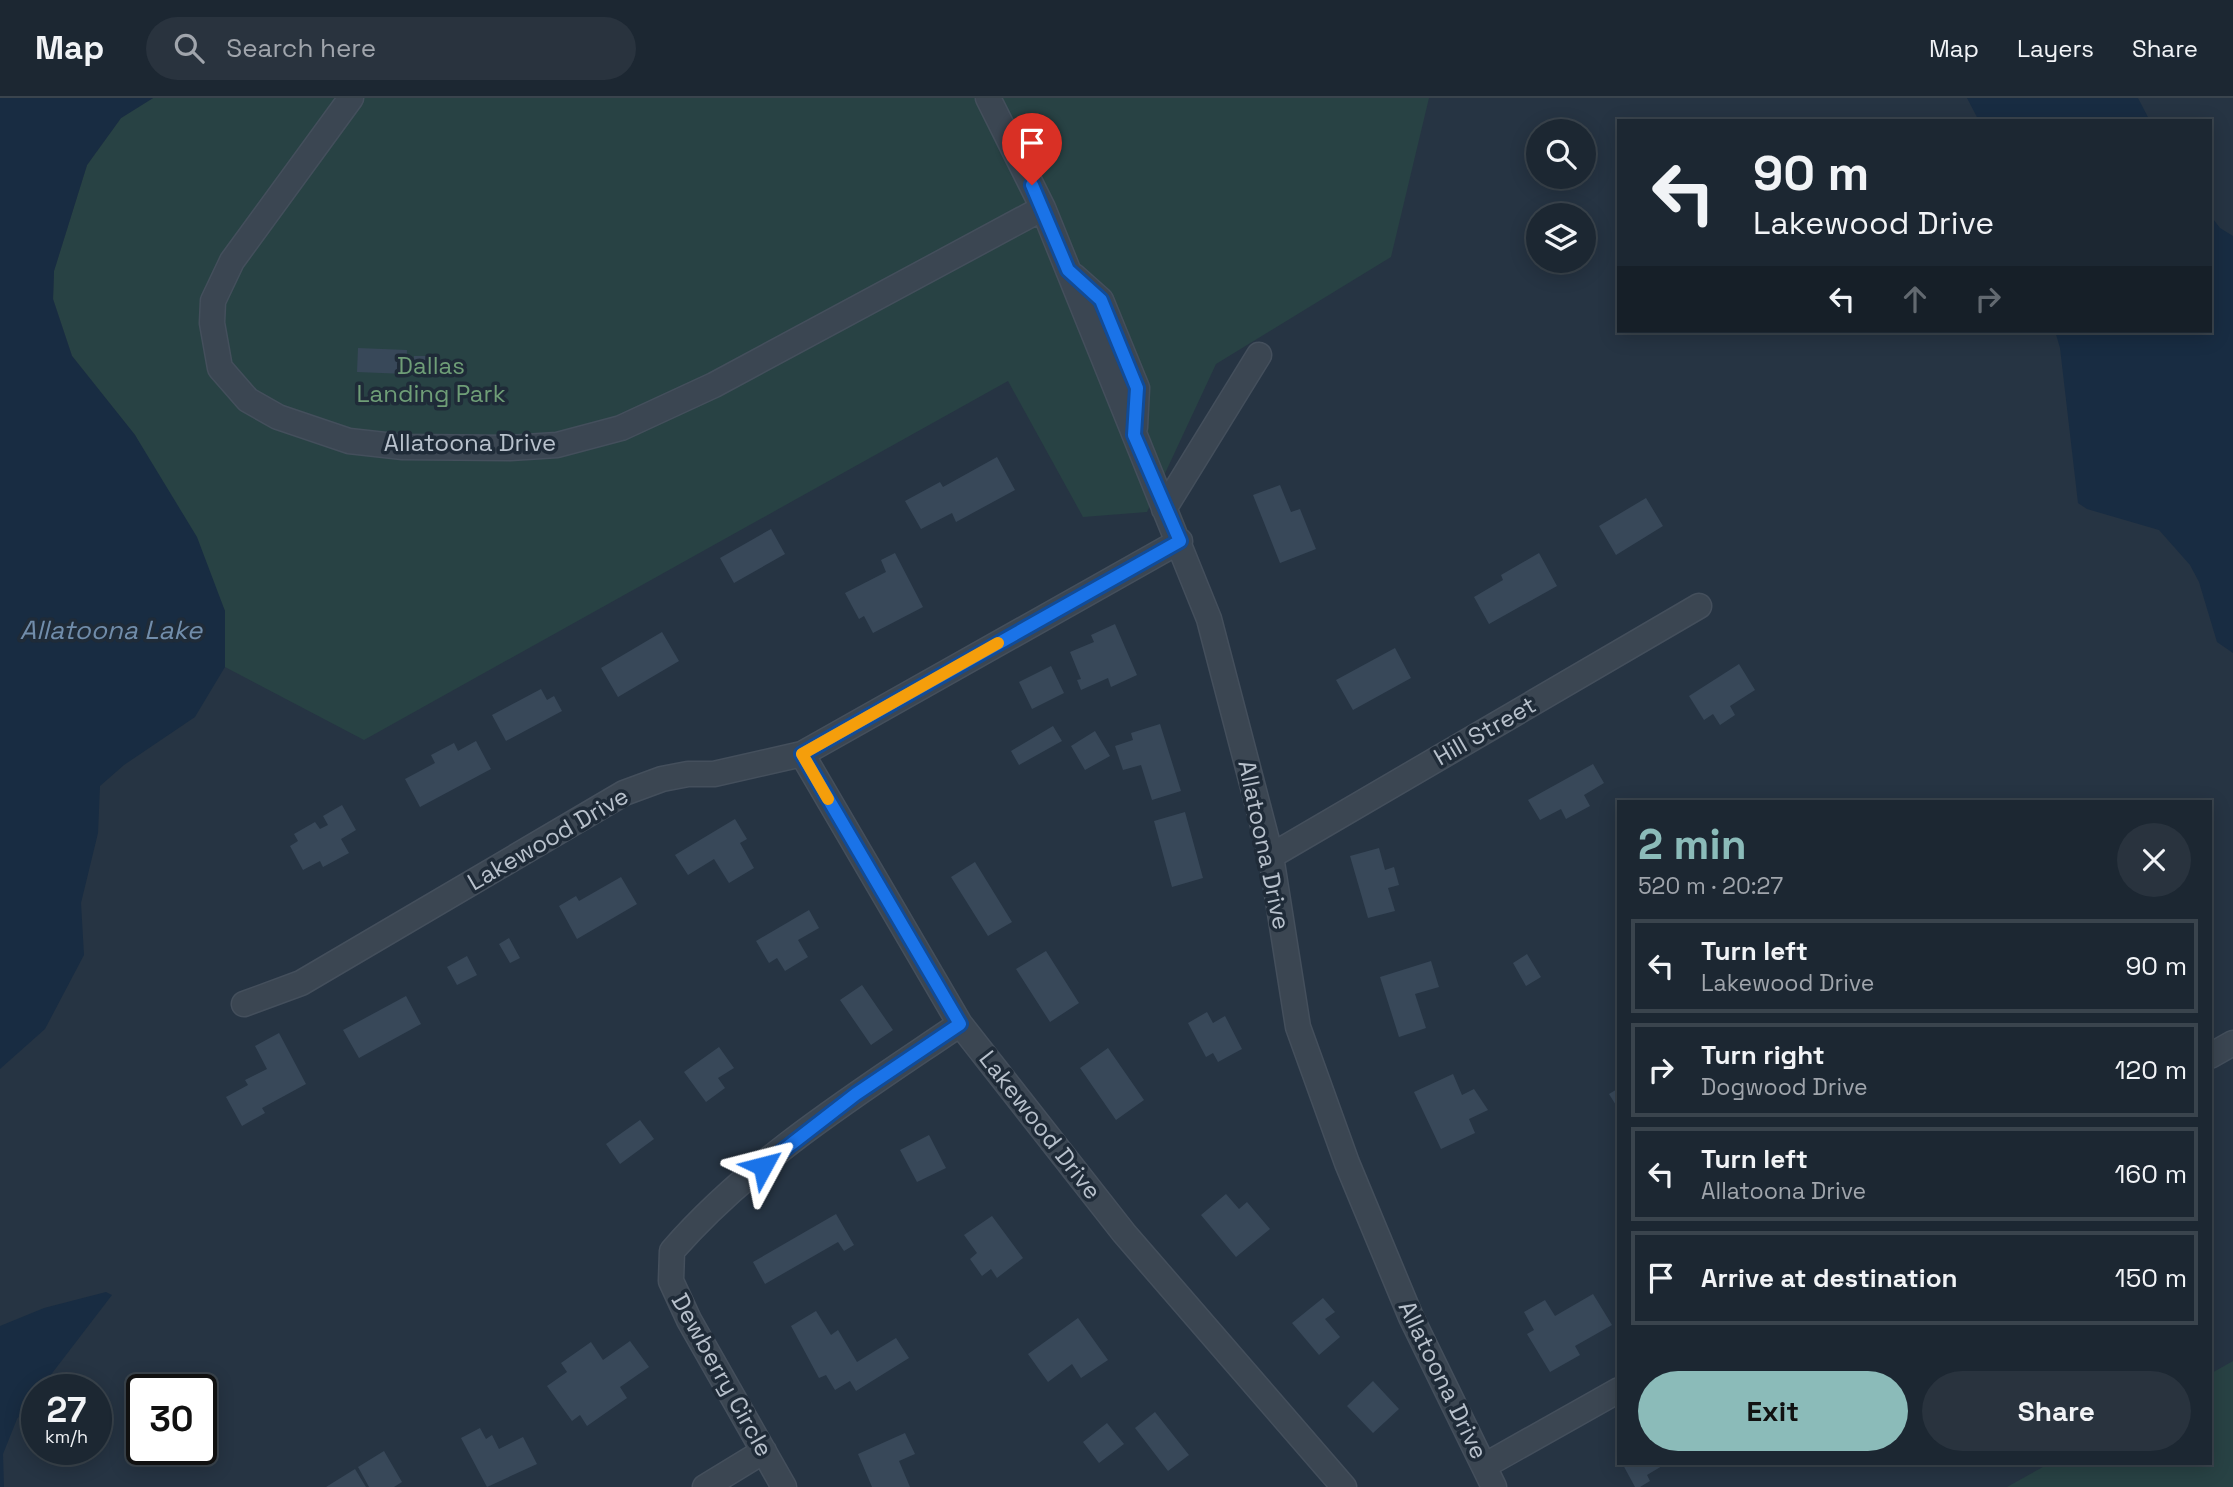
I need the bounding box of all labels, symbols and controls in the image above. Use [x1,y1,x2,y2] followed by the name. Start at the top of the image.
[146,17,636,80] search box
[35,27,104,69] text: Map
[170,29,208,67] icon: search
[226,31,376,65] text: Search here
[1929,33,1979,64] text: Map
[2017,33,2094,64] text: Layers
[2132,33,2198,64] text: Share
[1002,113,1062,185] pin
[1526,119,1596,273] map controls
[1526,119,1596,189] button: search
[1013,124,1051,162] icon: arrive
[1753,142,1869,204] text: 90 m
[1638,147,1729,238] icon: left
[1526,203,1596,273] button: layers
[1753,203,1994,243] text: Lakewood Drive
[1823,280,1861,318] icon: left
[1896,280,1934,318] icon: ahead
[1969,280,2007,318] icon: right
[356,350,506,409] park label: Dallas Landing Park
[384,427,556,458] street label: Allatoona Drive
[20,613,204,647] water label: Allatoona Lake
[1428,689,1541,772] street label: Hill Street
[1231,757,1298,932] street label: Allatoona Drive
[462,780,634,897] street label: Lakewood Drive
[1638,818,1747,871] text: 2 min
[2117,823,2191,897] button: close
[1638,871,1783,901] text: 520 m · 20:27
[1701,934,1808,968] text: Turn left
[1642,947,1680,985] icon: left
[2125,949,2187,983] text: 90 m
[1701,968,1874,998] text: Lakewood Drive
[1701,1038,1825,1072] text: Turn right
[972,1044,1108,1206] street label: Lakewood Drive
[1642,1051,1680,1089] icon: right
[2115,1053,2187,1087] text: 120 m
[1701,1072,1868,1102] text: Dogwood Drive
[726,1129,800,1203] position arrow
[1701,1142,1808,1176] text: Turn left
[1642,1155,1680,1193] icon: left
[2115,1157,2187,1191] text: 160 m
[1701,1176,1866,1206] text: Allatoona Drive
[1642,1259,1680,1297] icon: arrive
[1701,1261,1958,1295] text: Arrive at destination
[2115,1261,2187,1295] text: 150 m
[665,1288,780,1462] street label: Dewberry Circle
[1392,1296,1495,1464] street label: Allatoona Drive
[1638,1371,1908,1451] button: Exit
[1922,1371,2191,1451] button: Share
[126,1374,217,1465] speed limit sign: 30
[47,1388,86,1432] text: 27
[45,1425,88,1448] text: km/h

